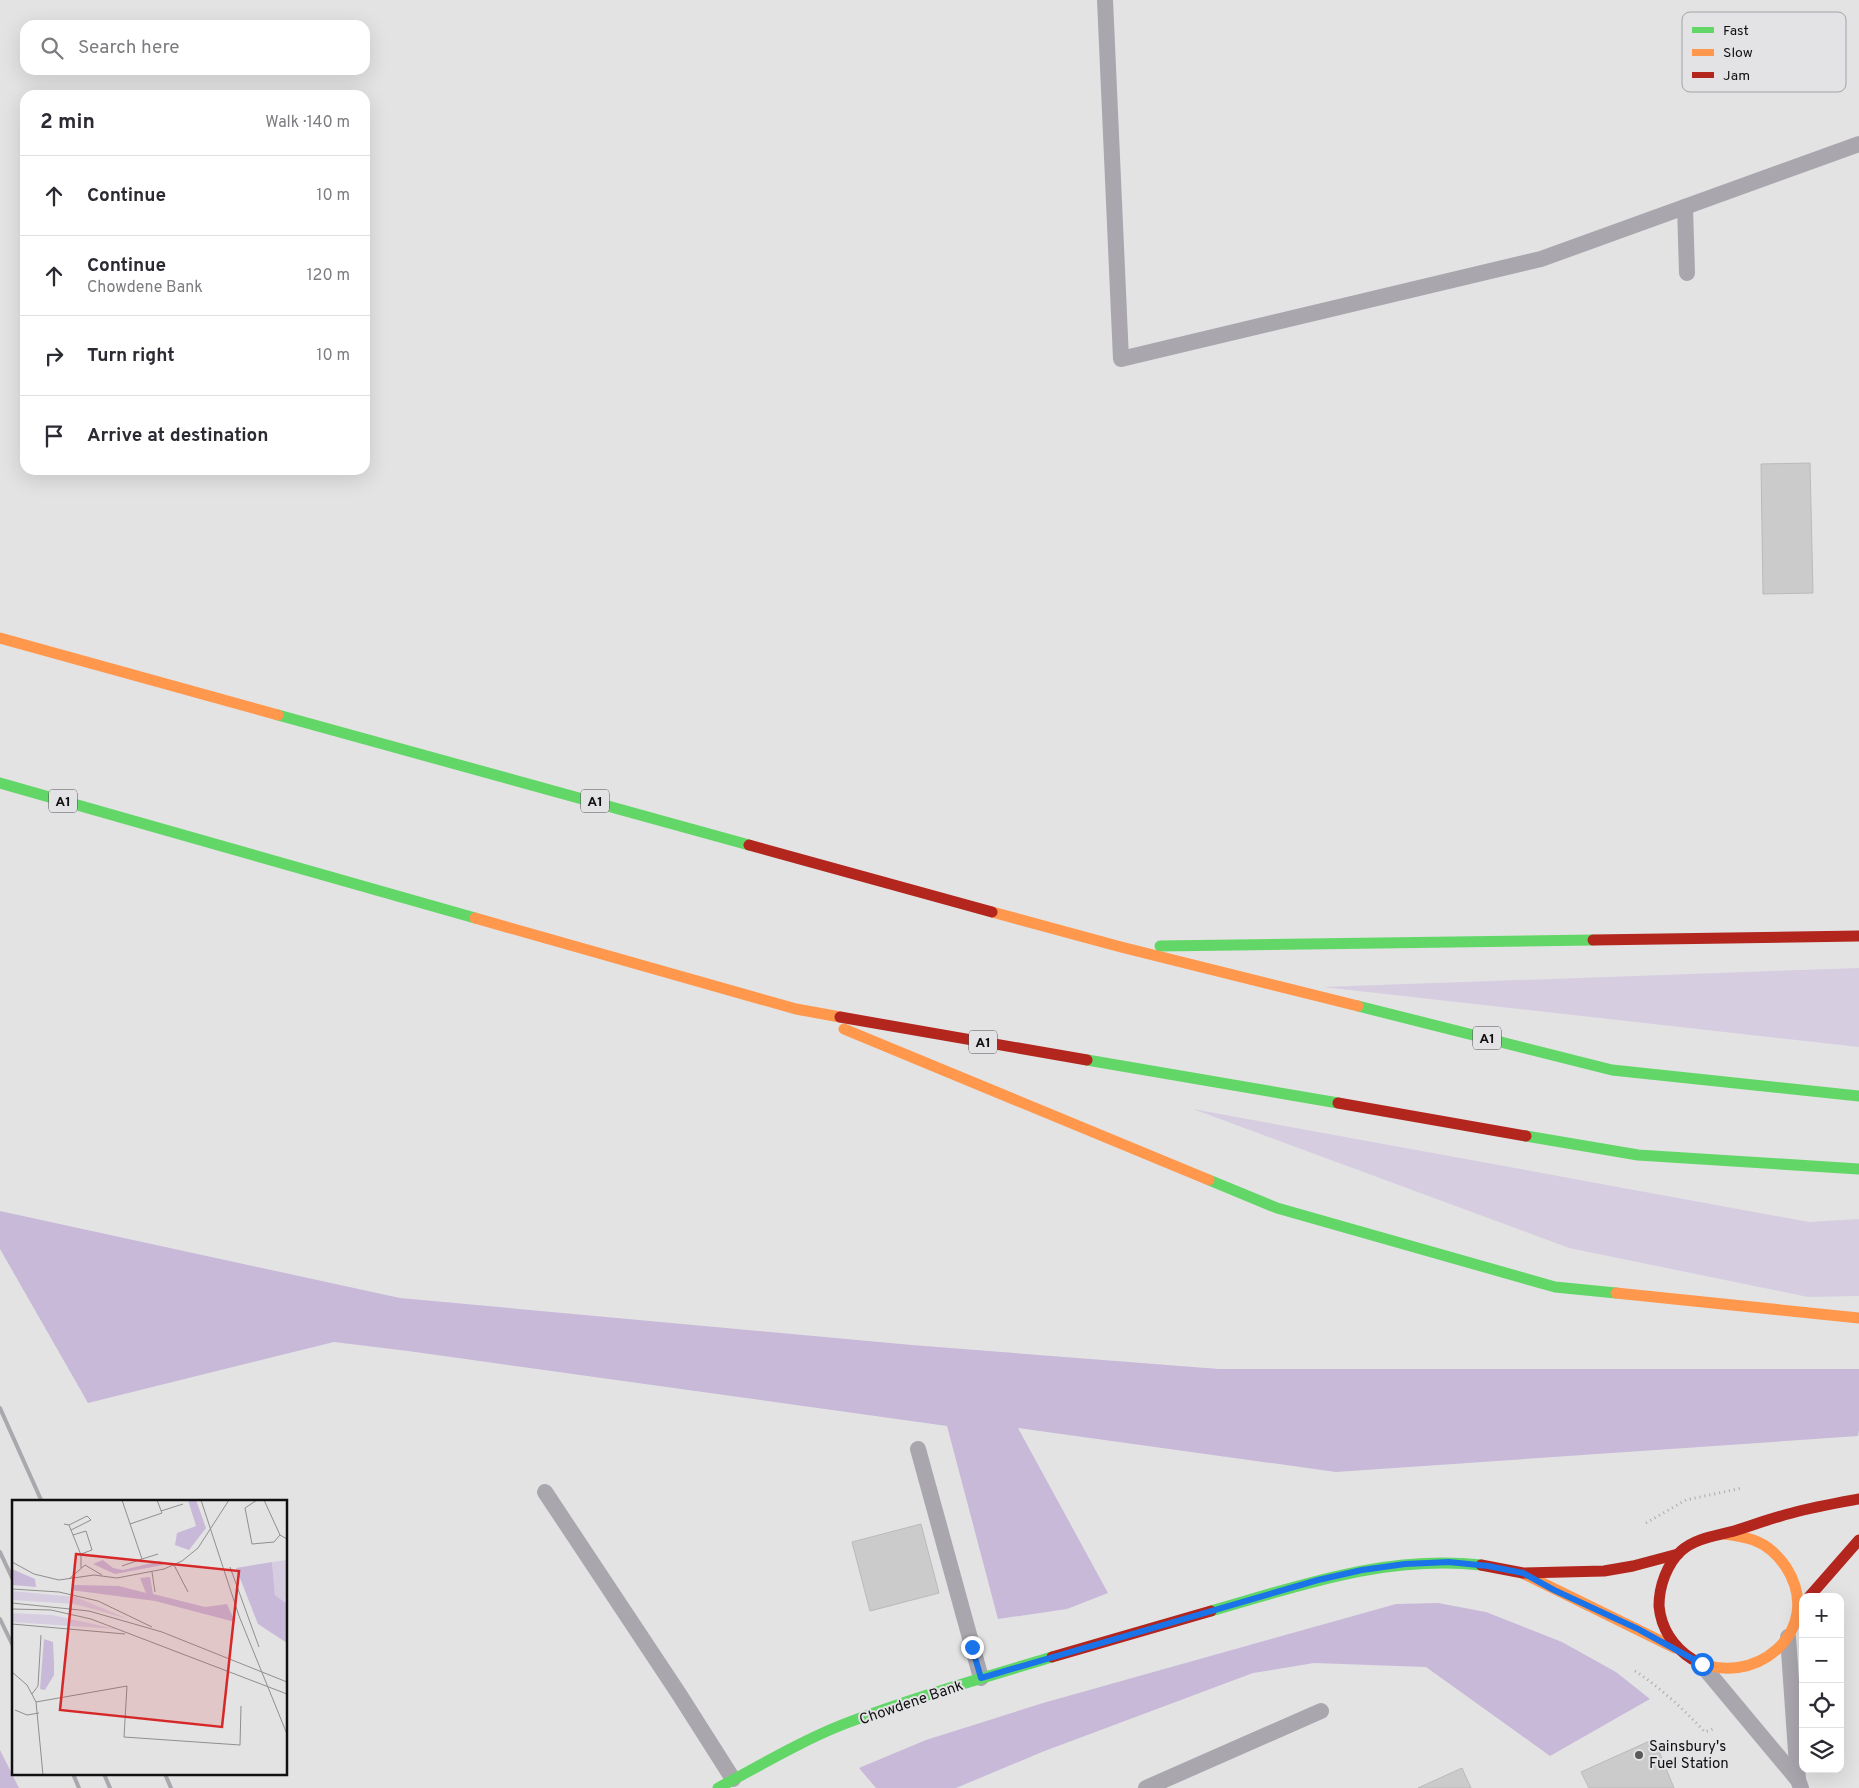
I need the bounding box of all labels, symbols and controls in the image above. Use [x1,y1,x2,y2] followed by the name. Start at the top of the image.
[1682,12,1846,92] legend
[20,20,370,75] search box
[1723,23,1749,40] text: Fast
[38,34,66,62] icon: search
[78,36,180,60] text: Search here
[1723,45,1753,62] text: Slow
[1723,68,1750,85] text: Jam
[40,109,95,136] text: 2 min
[265,113,350,133] text: Walk · 140 m
[40,182,68,210] icon: ahead
[87,184,166,208] text: Continue
[316,186,350,206] text: 10 m
[87,254,166,278] text: Continue
[40,262,68,290] icon: ahead
[307,266,350,286] text: 120 m
[87,278,203,298] text: Chowdene Bank
[40,342,68,370] icon: right
[87,344,175,368] text: Turn right
[316,346,350,366] text: 10 m
[40,422,68,450] icon: arrive
[87,424,268,448] text: Arrive at destination
[49,789,77,812] road number: A1
[581,789,609,812] road number: A1
[1473,1026,1501,1050] road number: A1
[969,1030,997,1054] road number: A1
[12,1500,288,1776] inset map
[1799,1593,1844,1773] map controls
[1799,1593,1844,1638] button: +
[961,1636,984,1659] route end
[1799,1638,1844,1683] button: −
[1691,1653,1714,1676] route start
[857,1677,966,1730] street label: Chowdene Bank
[1799,1683,1844,1728] button: locate
[1799,1728,1844,1773] button: layers
[1649,1738,1729,1774] place label: Sainsbury's Fuel Station
[1633,1749,1645,1761] marker: Sainsbury's Fuel Station

